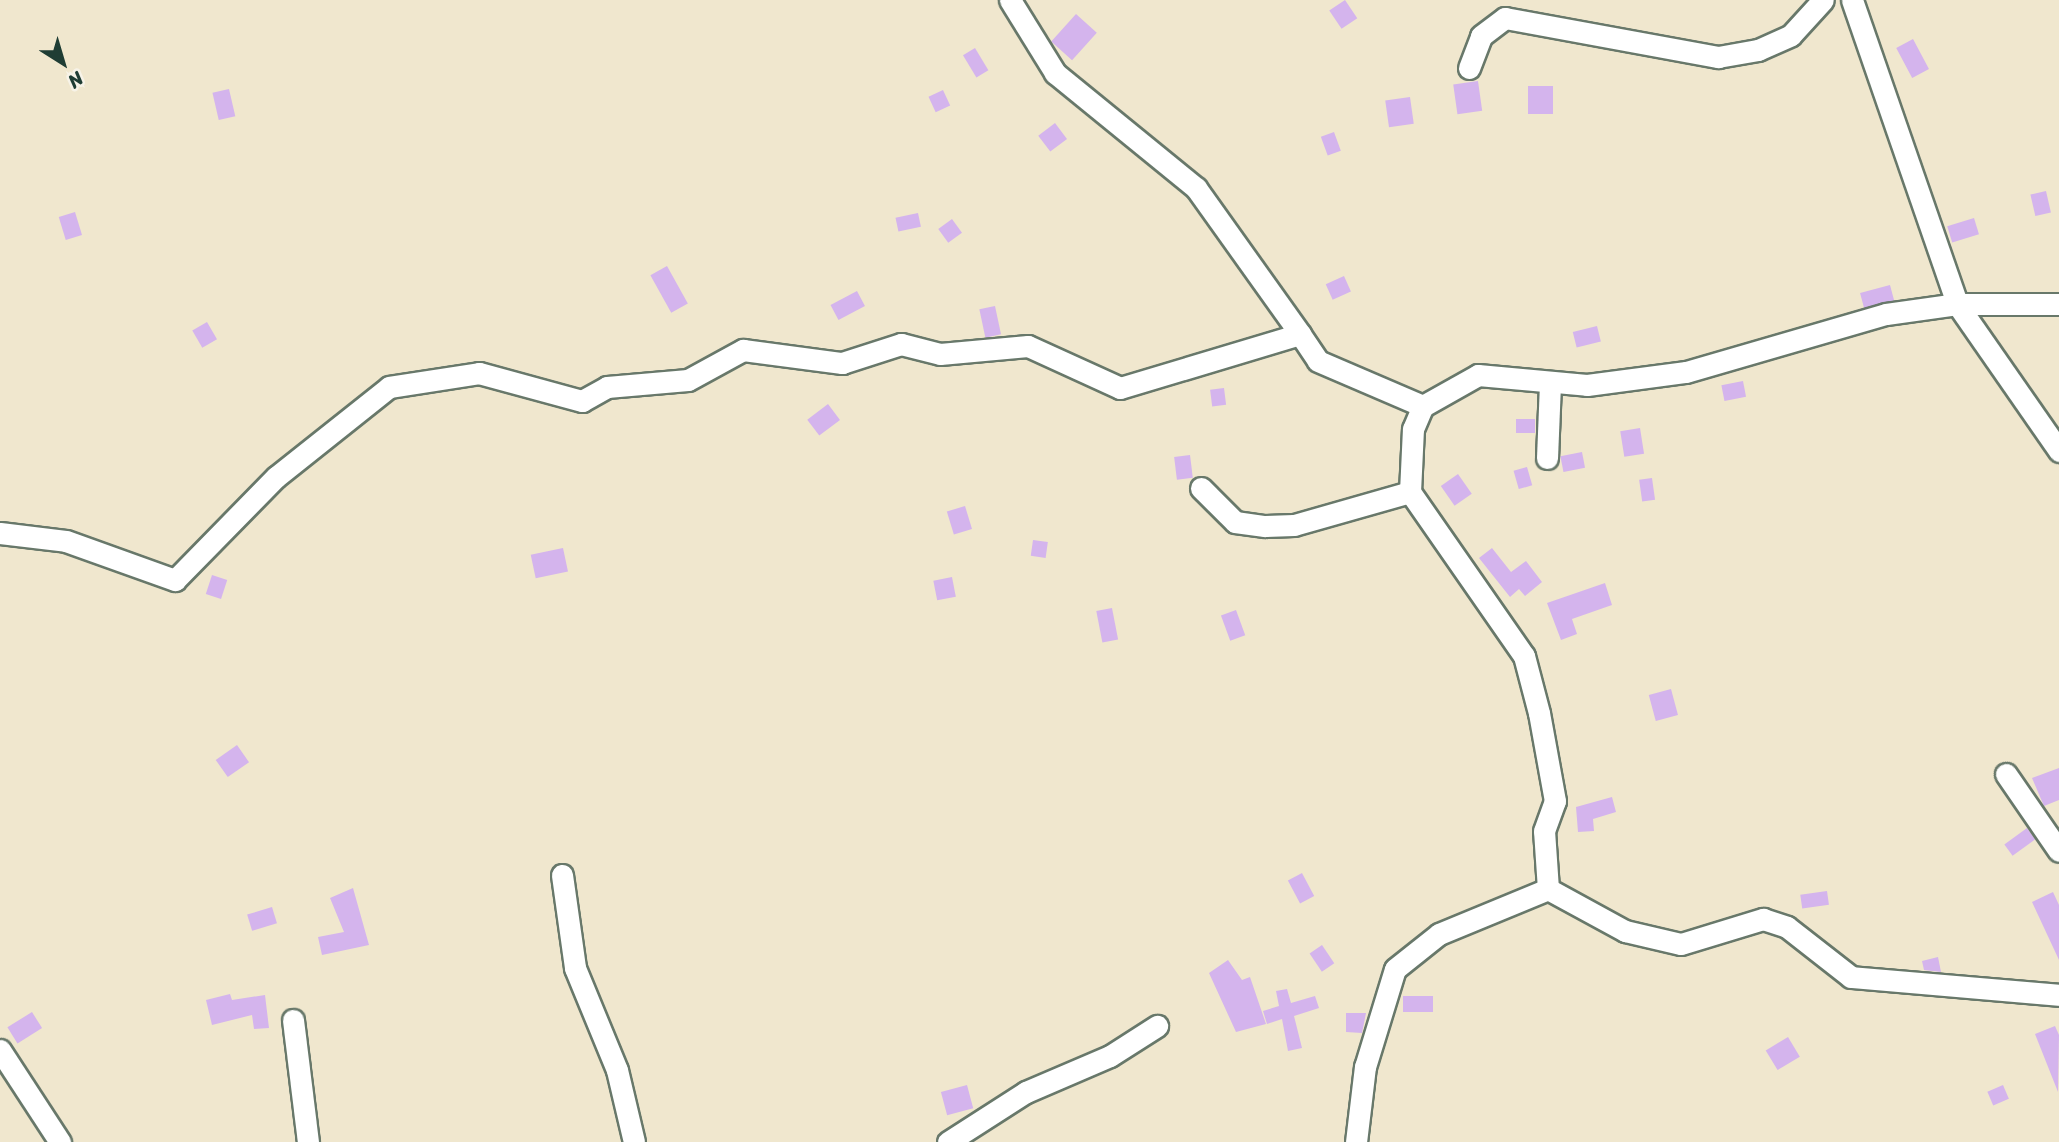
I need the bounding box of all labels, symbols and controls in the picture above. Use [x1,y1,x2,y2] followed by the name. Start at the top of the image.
[28,28,98,98] north arrow
[61,63,91,97] text: N

